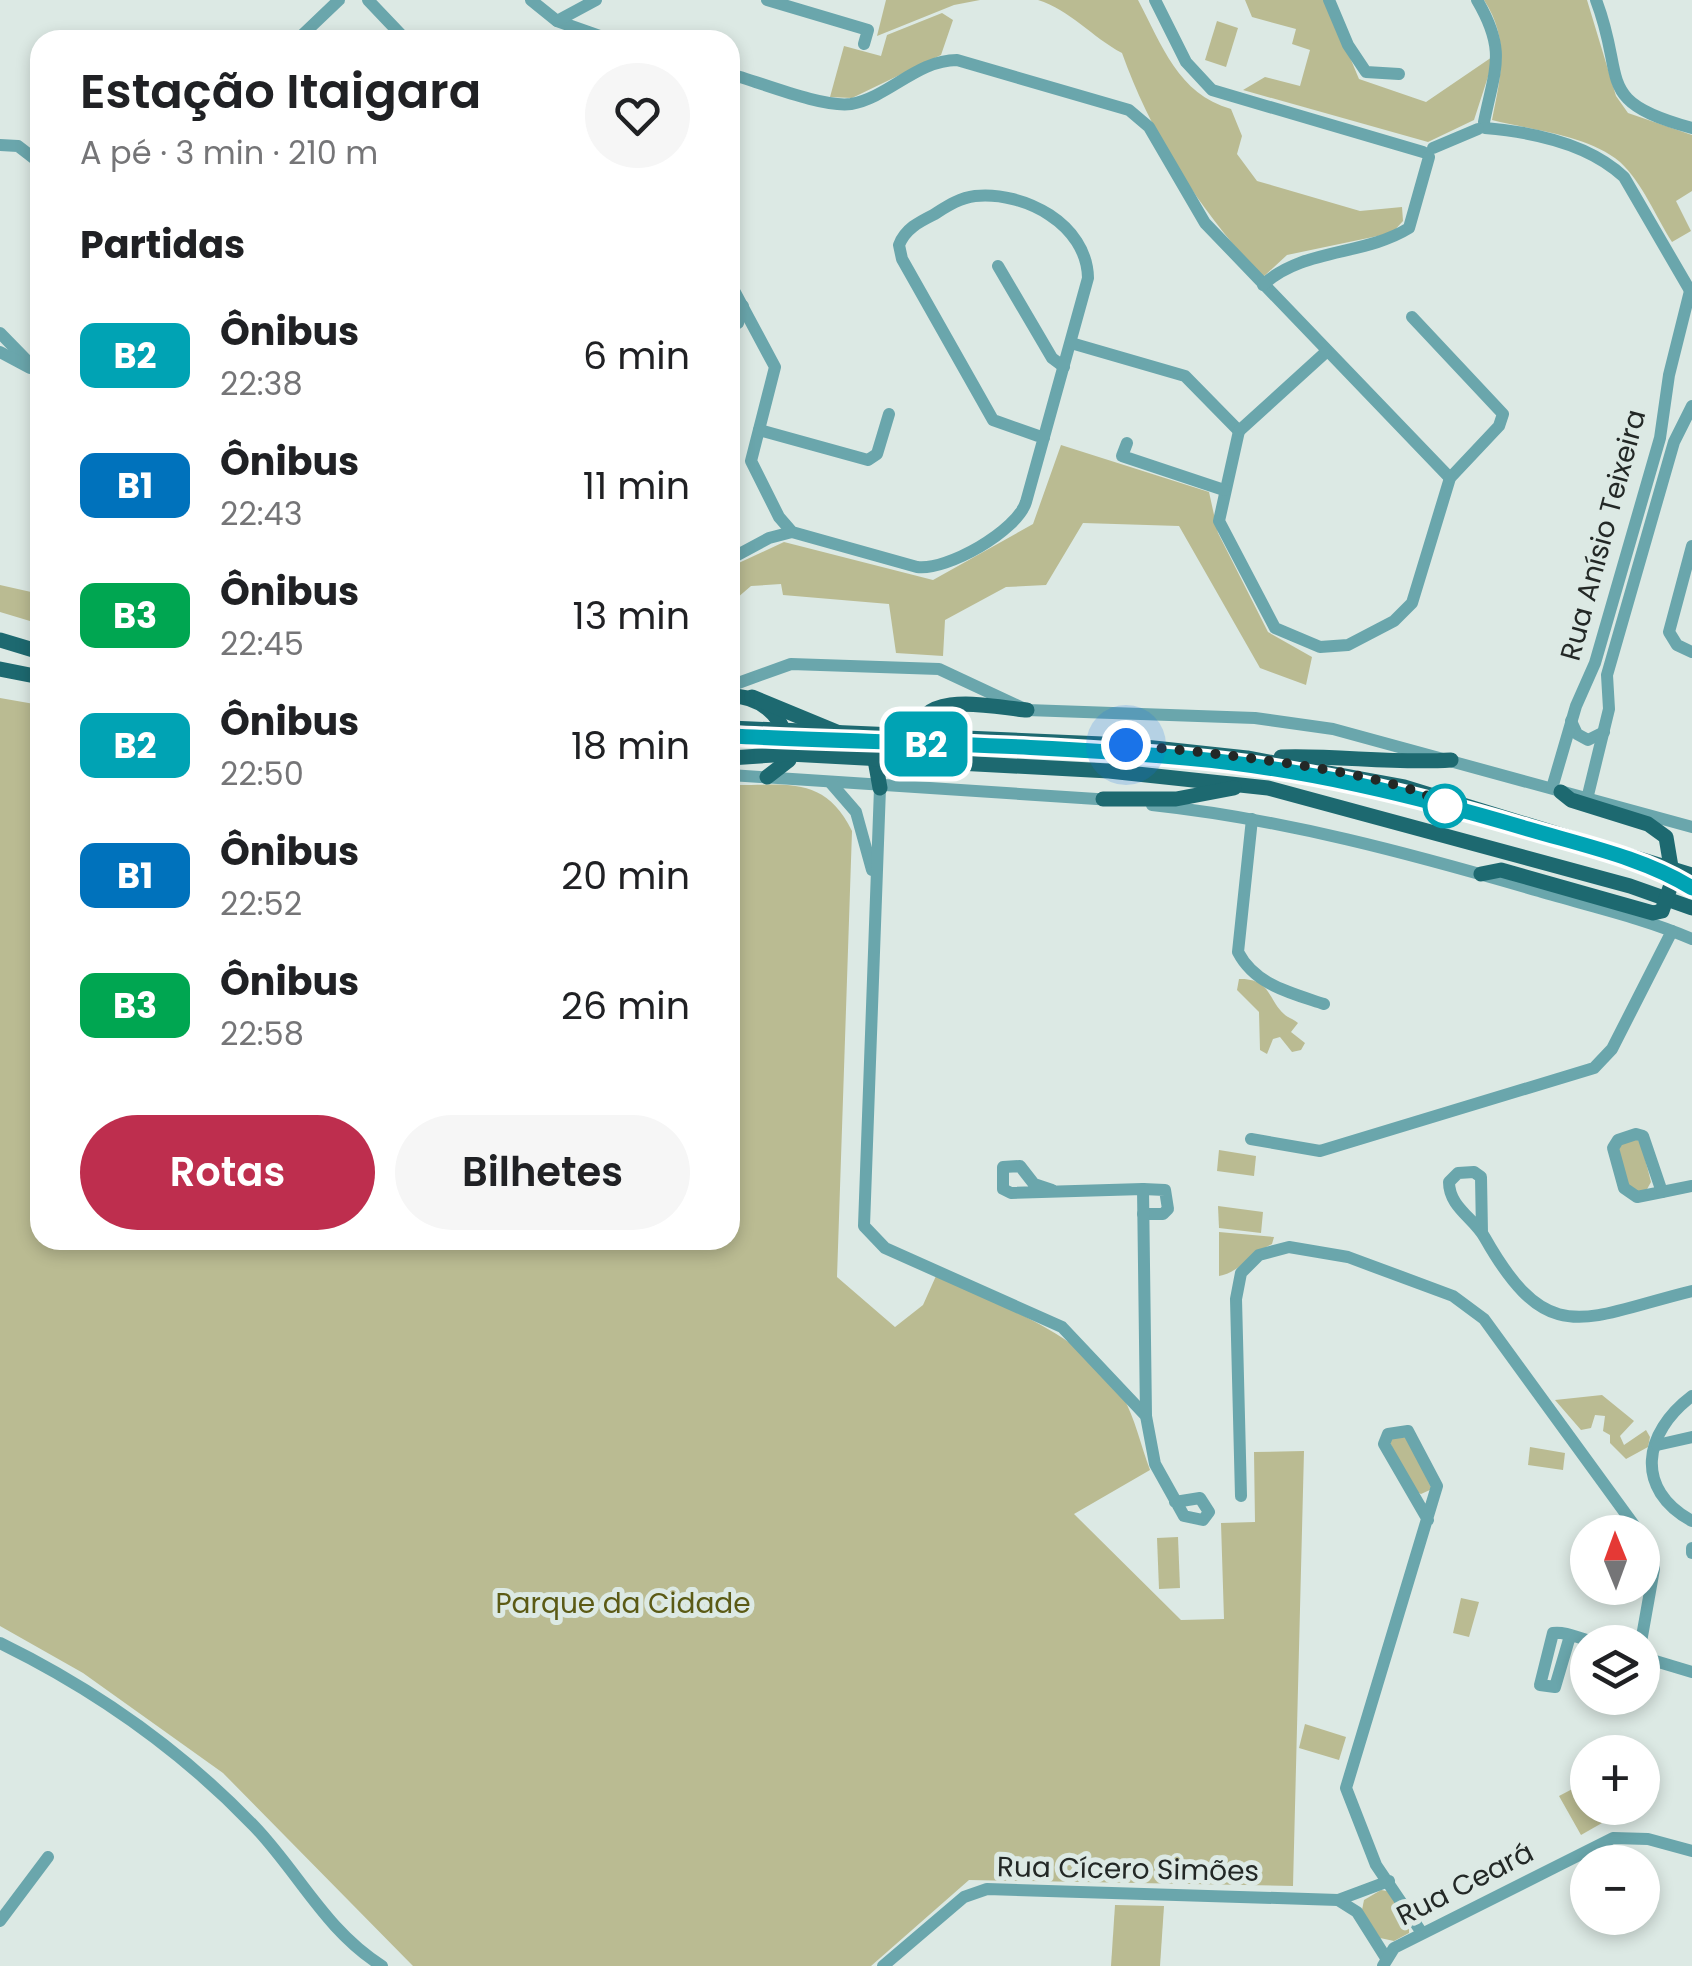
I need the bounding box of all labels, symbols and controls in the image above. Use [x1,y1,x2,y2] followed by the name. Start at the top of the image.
[80,58,481,125] text: Estação Itaigara
[585,63,690,168] button: heart
[80,130,378,175] text: A pé · 3 min · 210 m
[80,218,245,271] text: Partidas
[220,305,359,358] text: Ônibus
[583,329,690,382] text: 6 min
[113,331,157,380] text: B2
[220,361,303,406] text: 22:38
[1551,405,1655,665] street label: Rua Anísio Teixeira
[220,435,359,488] text: Ônibus
[583,459,690,512] text: 11 min
[117,461,153,510] text: B1
[220,491,303,536] text: 22:43
[220,565,359,618] text: Ônibus
[573,589,690,642] text: 13 min
[113,591,157,640] text: B3
[220,621,304,666] text: 22:45
[220,695,359,748] text: Ônibus
[881,712,971,776] line badge: B2
[571,719,690,772] text: 18 min
[904,720,948,769] text: B2
[1101,720,1151,770] your location
[113,721,157,770] text: B2
[220,751,304,796] text: 22:50
[1424,785,1466,827] unlabelled marker
[220,825,359,878] text: Ônibus
[561,849,690,902] text: 20 min
[117,851,153,900] text: B1
[220,881,302,926] text: 22:52
[220,955,359,1008] text: Ônibus
[561,979,690,1032] text: 26 min
[113,981,157,1030] text: B3
[220,1011,304,1056] text: 22:58
[80,1115,375,1230] button: Rotas
[395,1115,690,1230] button: Bilhetes
[1570,1515,1660,1605] north arrow
[1570,1515,1660,1935] map controls
[495,1584,751,1623] park label: Parque da Cidade
[1570,1625,1660,1715] button: layers
[1570,1735,1660,1825] button: +
[1390,1833,1540,1935] street label: Rua Ceará
[1570,1845,1660,1935] button: −
[997,1847,1259,1891] street label: Rua Cícero Simões

